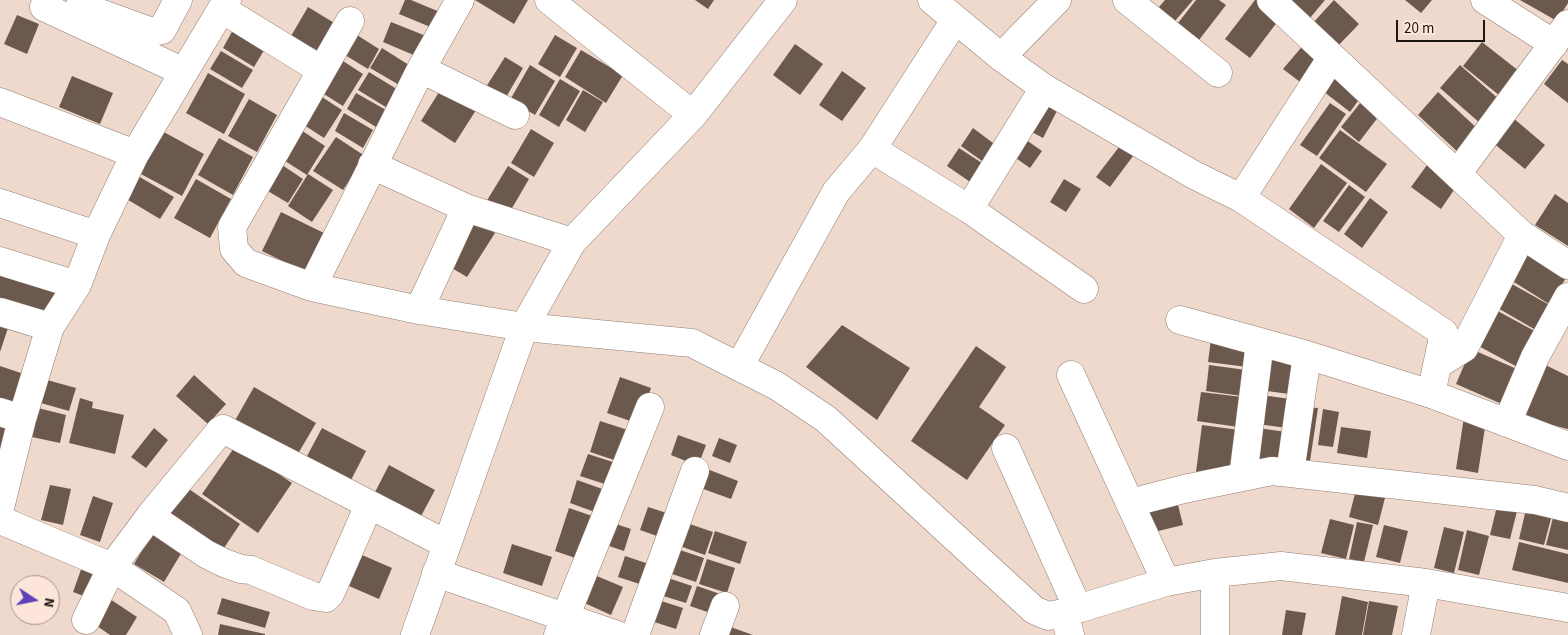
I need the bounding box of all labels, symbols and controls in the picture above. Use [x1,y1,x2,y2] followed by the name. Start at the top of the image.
[1398,10,1487,42] scale bar
[1404,18,1434,39] text: 20 m
[10,575,60,625] north arrow
[38,596,59,609] text: N

